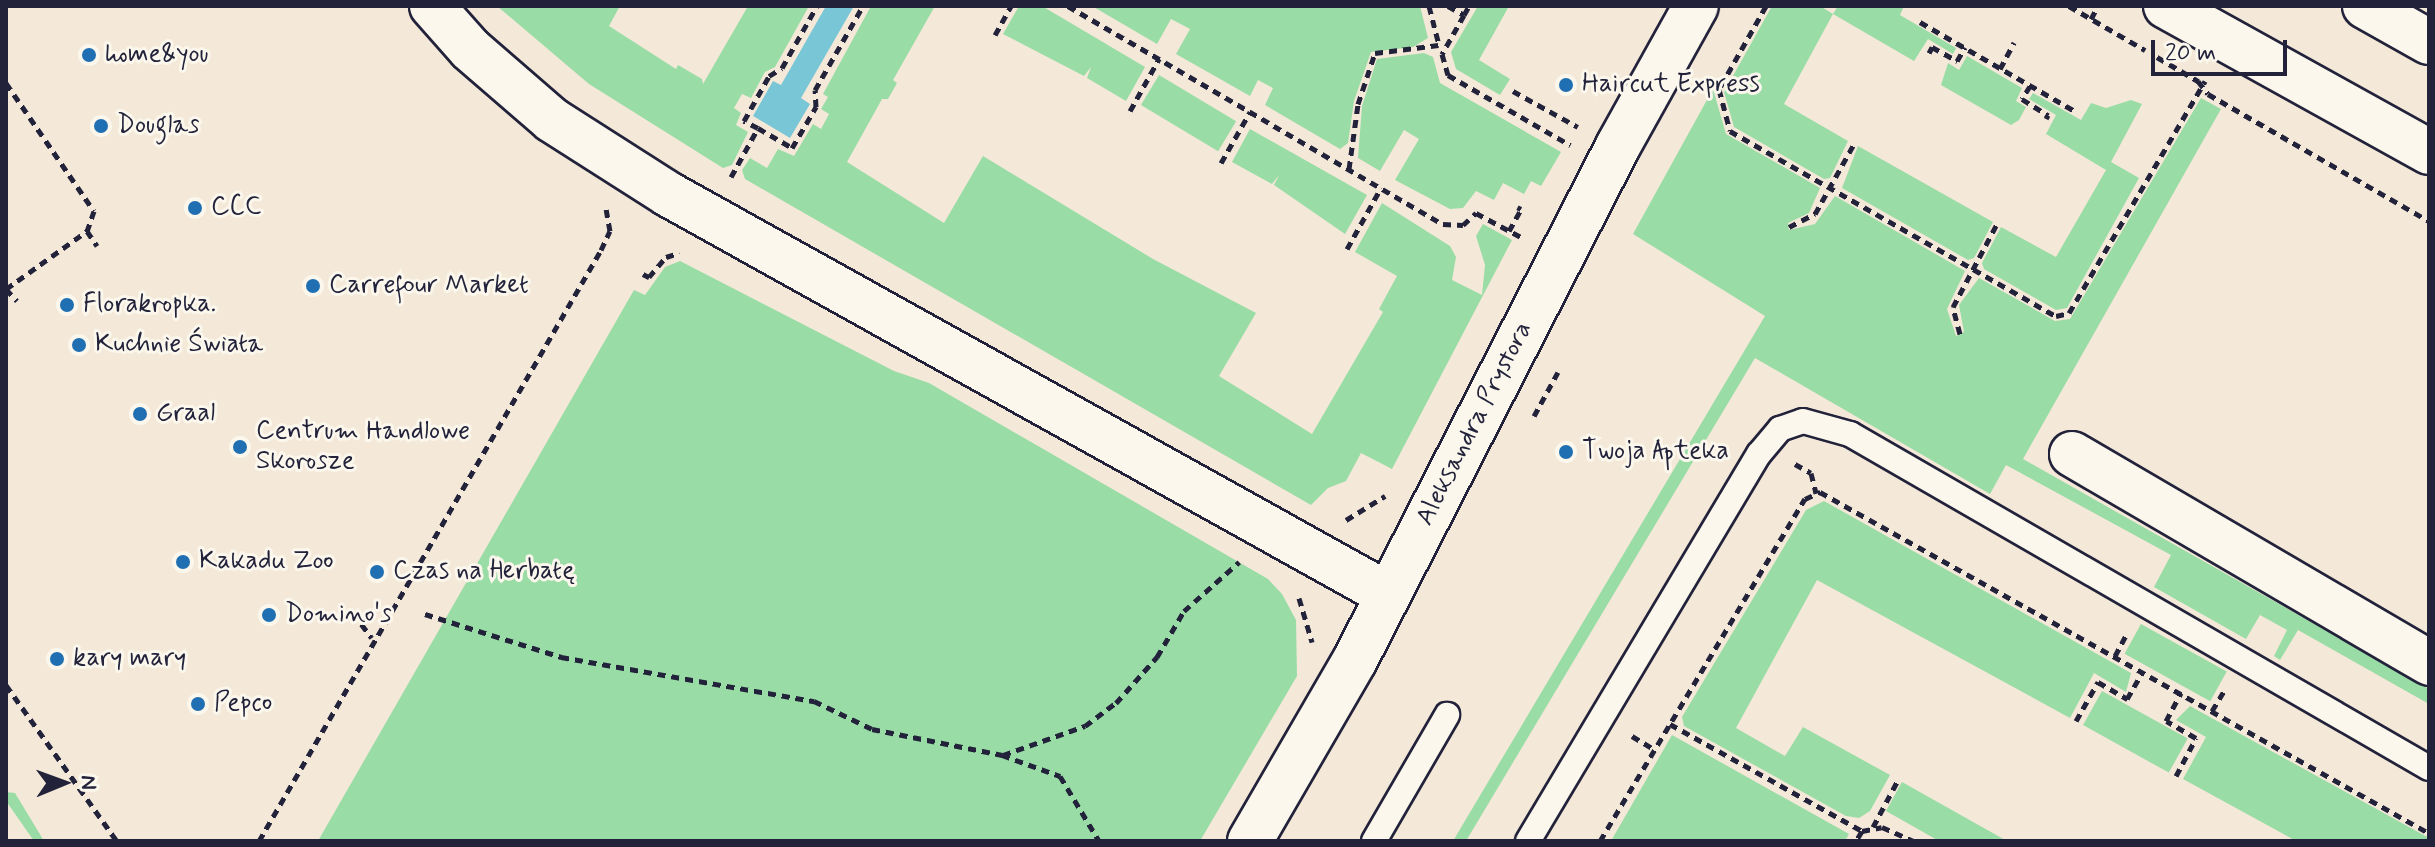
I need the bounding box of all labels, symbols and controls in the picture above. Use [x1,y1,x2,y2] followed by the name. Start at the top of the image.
[2155,24,2291,74] scale bar
[2165,38,2216,69] text: 20 m
[105,39,209,71] place label: home&you
[80,46,98,64] marker: home&you
[1582,69,1765,101] place label: Haircut Express
[1557,76,1575,94] marker: Haircut Express
[117,110,199,142] place label: Douglas
[92,117,110,135] marker: Douglas
[211,192,261,224] place label: CCC
[186,199,204,217] marker: CCC
[329,270,532,302] place label: Carrefour Market
[304,277,322,295] marker: Carrefour Market
[83,289,216,321] place label: Florakropka.
[58,296,76,314] marker: Florakropka.
[1410,317,1540,531] street label: Aleksandra Prystora
[95,329,263,361] place label: Kuchnie Świata
[70,336,88,354] marker: Kuchnie Świata
[156,398,215,430] place label: Graal
[131,405,149,423] marker: Graal
[256,416,470,478] place label: Centrum Handlowe Skorosze
[1582,436,1729,468] place label: Twoja Apteka
[231,438,249,456] marker: Centrum Handlowe Skorosze
[1557,443,1575,461] marker: Twoja Apteka
[199,546,334,578] place label: Kakadu Zoo
[174,553,192,571] marker: Kakadu Zoo
[393,556,584,588] place label: Czas na Herbatę
[368,563,386,581] marker: Czas na Herbatę
[285,599,392,631] place label: Domino's
[260,606,278,624] marker: Domino's
[73,643,186,675] place label: kary mary
[48,650,66,668] marker: kary mary
[214,688,272,720] place label: Pepco
[189,695,207,713] marker: Pepco
[24,743,104,823] north arrow
[74,775,102,790] text: N

